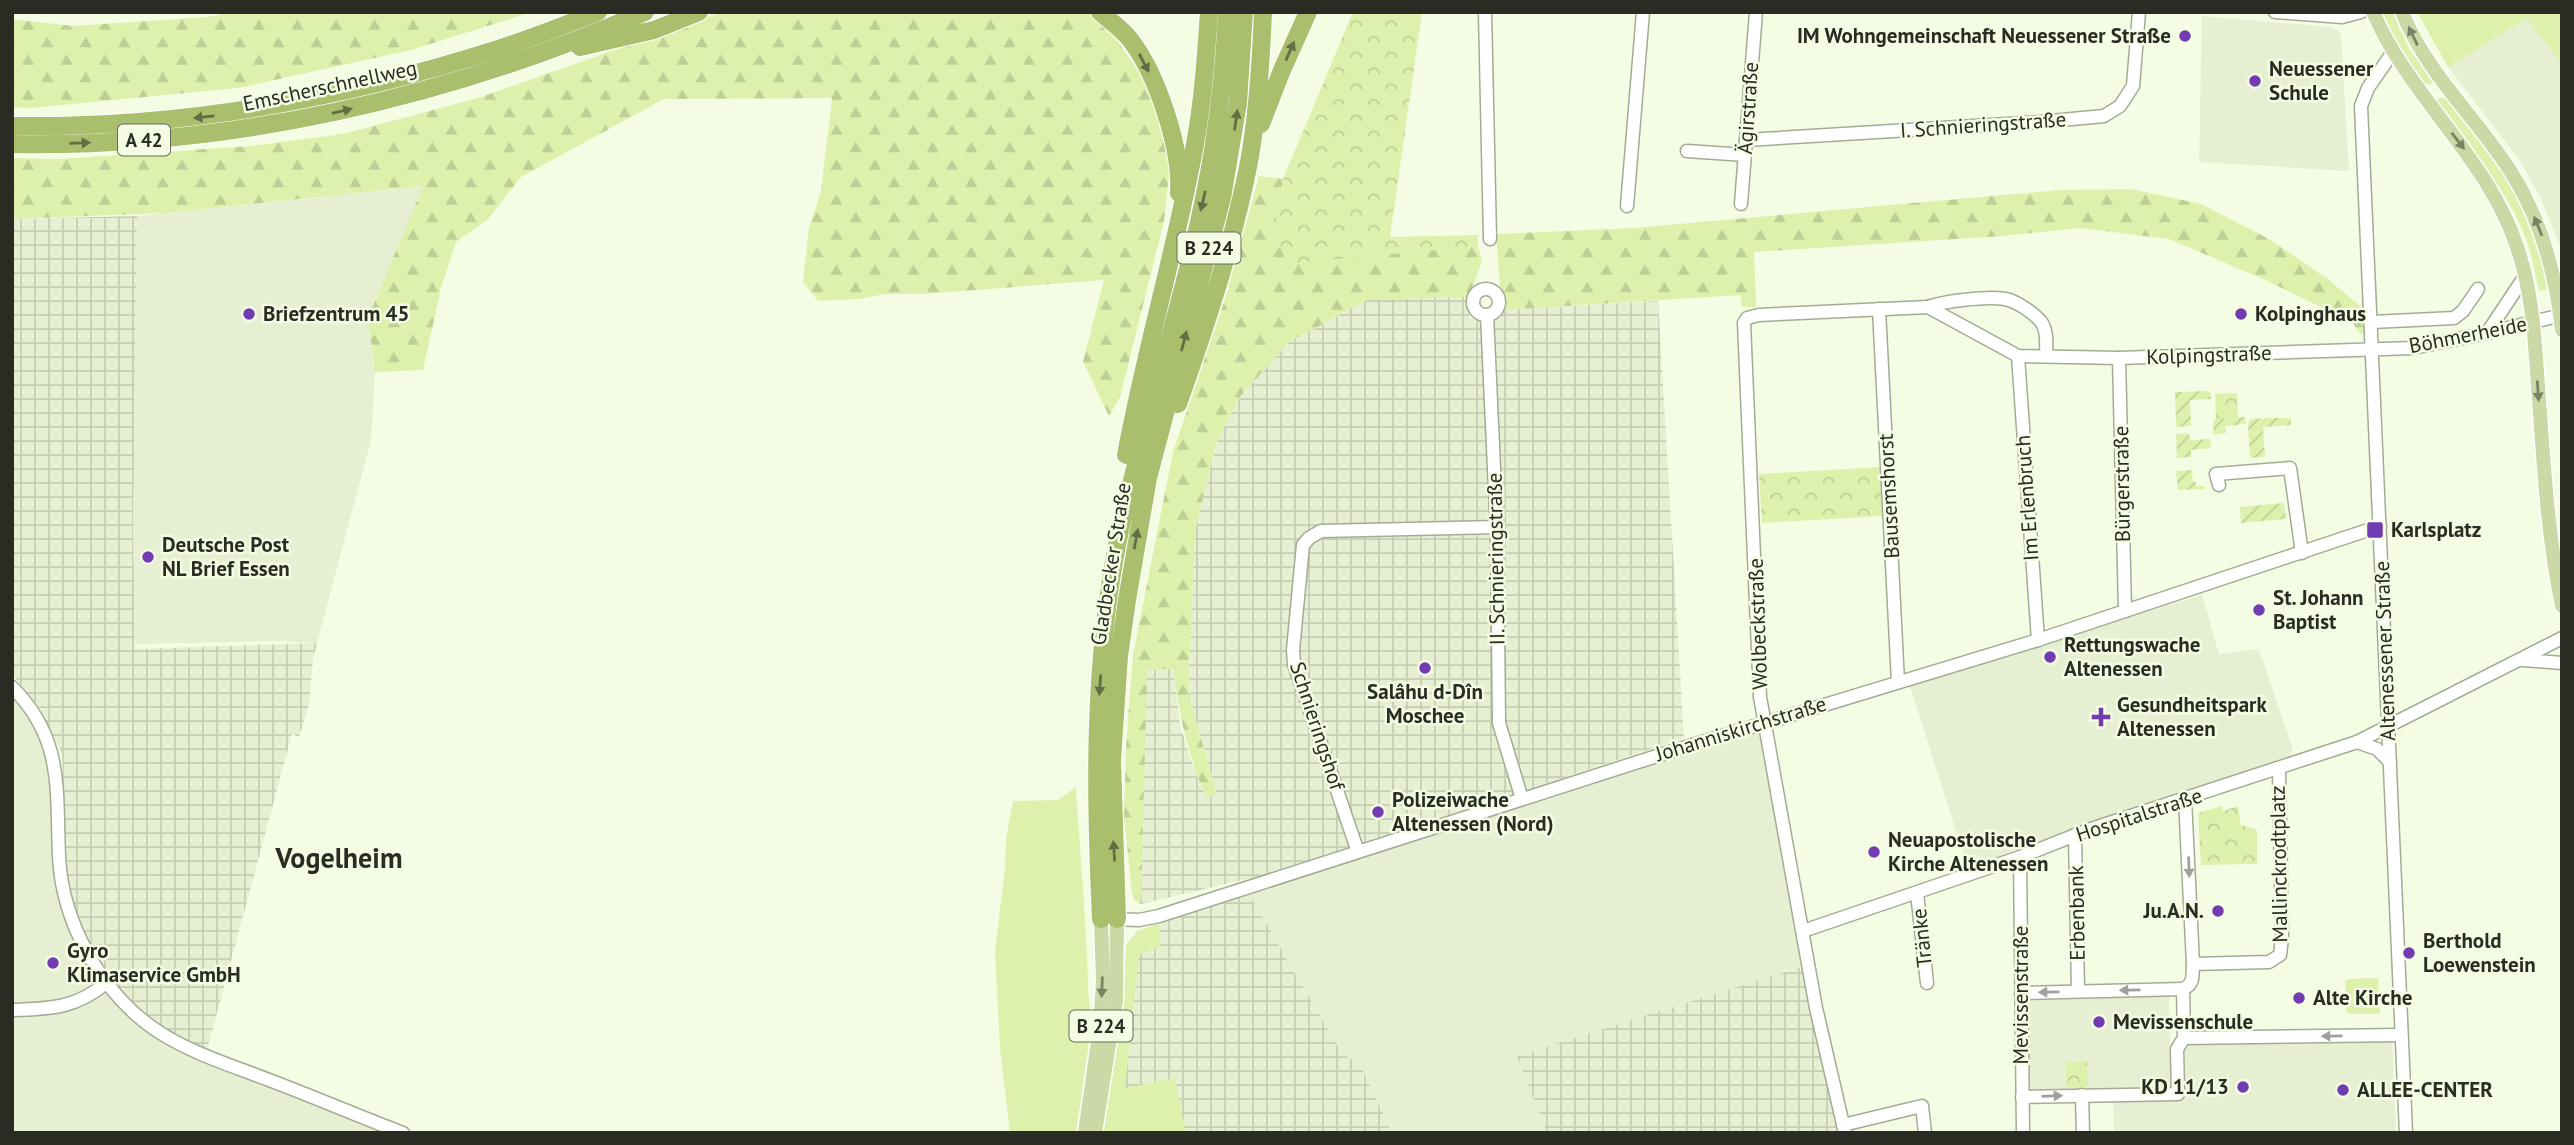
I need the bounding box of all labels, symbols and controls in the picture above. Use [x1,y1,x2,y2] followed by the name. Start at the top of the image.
[1797,22,2171,49] place label: IM Wohngemeinschaft Neuessener Straße
[2407,26,2418,46] one-way arrow
[2177,28,2193,44] marker: IM Wohngemeinschaft Neuessener Straße
[1284,41,1296,61] one-way arrow
[240,54,419,117] street label: Emscherschnellweg
[1137,54,1149,74] one-way arrow
[2269,55,2374,106] place label: Neuessener Schule
[1731,61,1764,155] street label: Ägirstraße
[2247,73,2263,89] marker: Neuessener Schule
[331,105,353,116] one-way arrow
[1899,105,2067,144] street label: I. Schnieringstraße
[1230,109,1241,131] one-way arrow
[193,112,215,123] one-way arrow
[118,124,170,156] road number: A 42
[2451,132,2466,150] one-way arrow
[70,138,92,149] one-way arrow
[1197,190,1208,212] one-way arrow
[2532,216,2544,236] one-way arrow
[1178,232,1240,264] road number: B 224
[263,300,409,327] place label: Briefzentrum 45
[2255,300,2366,327] place label: Kolpinghaus
[241,306,257,322] marker: Briefzentrum 45
[2233,306,2249,322] marker: Kolpinghaus
[2407,310,2529,359] street label: Böhmerheide
[1179,330,1190,352] one-way arrow
[2146,339,2272,370] street label: Kolpingstraße
[2533,380,2544,402] one-way arrow
[2107,426,2136,542] street label: Bürgerstraße
[1872,433,1905,559] street label: Bausemshorst
[2009,434,2044,562] street label: Im Erlenbruch
[1480,472,1511,646] street label: II. Schnieringstraße
[1084,481,1137,647] street label: Gladbecker Straße
[2391,516,2481,543] place label: Karlsplatz
[2365,520,2385,540] marker: Karlsplatz
[1131,528,1142,550] one-way arrow
[162,531,290,582] place label: Deutsche Post NL Brief Essen
[140,549,156,565] marker: Deutsche Post NL Brief Essen
[1742,558,1773,690] street label: Wolbeckstraße
[2368,560,2401,742] street label: Altenessener Straße
[2273,584,2364,635] place label: St. Johann Baptist
[2251,602,2267,618] marker: St. Johann Baptist
[2064,631,2200,682] place label: Rettungswache Altenessen
[2042,649,2058,665] marker: Rettungswache Altenessen
[1284,658,1351,795] street label: Schnieringshof
[1417,660,1433,676] marker: Salâhu d-Dîn Moschee
[1094,674,1105,696] one-way arrow
[1367,678,1483,729] place label: Salâhu d-Dîn Moschee
[1651,690,1829,768] street label: Johanniskirchstraße
[2117,691,2267,742] place label: Gesundheitspark Altenessen
[2091,707,2111,727] marker: Gesundheitspark Altenessen
[2072,781,2206,848] street label: Hospitalstraße
[2264,785,2293,943] street label: Mallinckrodtplatz
[1392,786,1554,837] place label: Polizeiwache Altenessen (Nord)
[1370,804,1386,820] marker: Polizeiwache Altenessen (Nord)
[1888,826,2048,877] place label: Neuapostolische Kirche Altenessen
[275,839,402,876] district label: Vogelheim
[1109,839,1120,861] one-way arrow
[1866,844,1882,860] marker: Neuapostolische Kirche Altenessen
[2183,857,2195,879] one-way arrow
[2062,865,2091,961] street label: Erbenbank
[2142,897,2204,924] place label: Ju.A.N.
[2210,903,2226,919] marker: Ju.A.N.
[1905,907,1938,969] street label: Tränke
[2007,925,2034,1065] street label: Mevissenstraße
[2423,927,2536,978] place label: Berthold Loewenstein
[67,937,241,988] place label: Gyro Klimaservice GmbH
[2401,945,2417,961] marker: Berthold Loewenstein
[45,955,61,971] marker: Gyro Klimaservice GmbH
[1097,977,1108,999] one-way arrow
[2119,984,2141,996] one-way arrow
[2313,984,2412,1011] place label: Alte Kirche
[2038,986,2060,998] one-way arrow
[2291,990,2307,1006] marker: Alte Kirche
[2113,1008,2253,1035] place label: Mevissenschule
[1070,1010,1132,1042] road number: B 224
[2091,1014,2107,1030] marker: Mevissenschule
[2321,1031,2343,1042] one-way arrow
[2141,1073,2229,1100] place label: KD 11/13
[2357,1076,2493,1103] place label: ALLEE-CENTER
[2235,1079,2251,1095] marker: KD 11/13
[2335,1082,2351,1098] marker: ALLEE-CENTER
[2041,1090,2063,1102] one-way arrow

